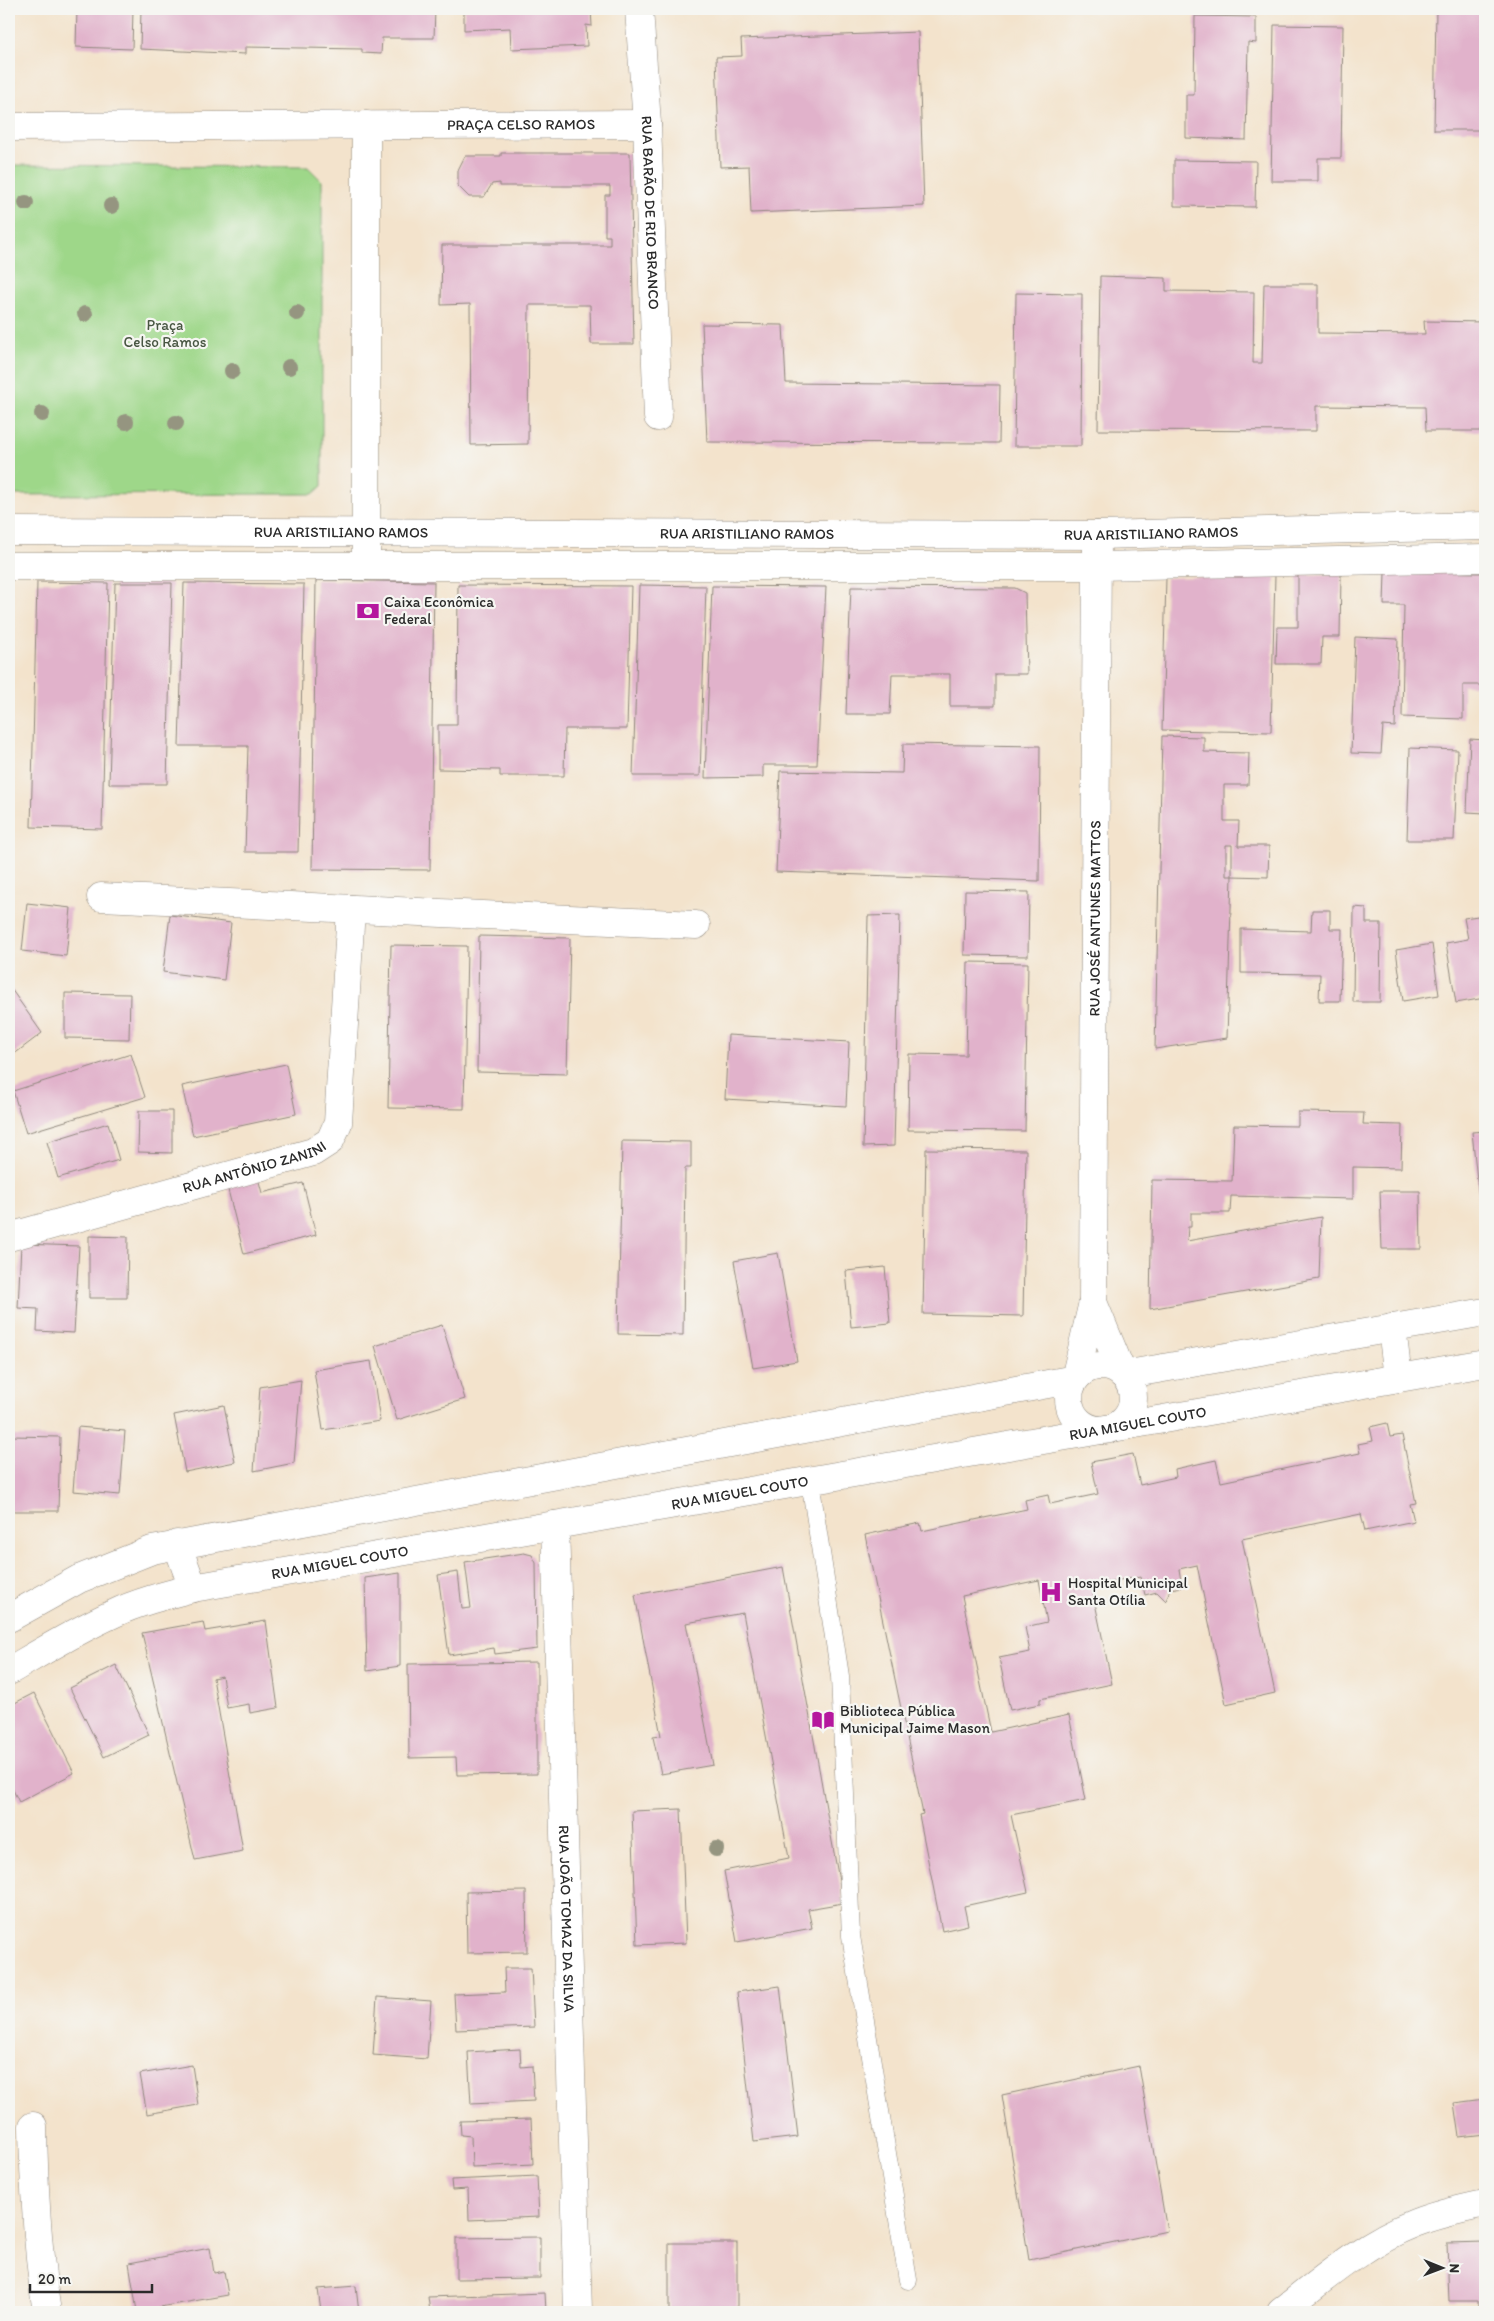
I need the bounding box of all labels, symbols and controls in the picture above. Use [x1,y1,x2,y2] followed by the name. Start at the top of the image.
[447,115,595,134] street label: PRAÇA CELSO RAMOS
[637,115,663,310] street label: RUA BARÃO DE RIO BRANCO
[124,316,207,351] park label: Praça Celso Ramos
[254,523,428,542] street label: RUA ARISTILIANO RAMOS
[1064,523,1238,544] street label: RUA ARISTILIANO RAMOS
[660,524,834,543] street label: RUA ARISTILIANO RAMOS
[384,593,494,628] place label: Caixa Econômica Federal
[355,598,381,624] bank icon: Caixa Econômica Federal
[1085,820,1105,1017] street label: RUA JOSÉ ANTUNES MATTOS
[180,1137,330,1197] street label: RUA ANTÔNIO ZANINI
[1068,1403,1208,1444] street label: RUA MIGUEL COUTO
[670,1472,810,1514] street label: RUA MIGUEL COUTO
[270,1542,410,1583] street label: RUA MIGUEL COUTO
[1068,1574,1189,1609] place label: Hospital Municipal Santa Otília
[1038,1579,1064,1605] hospital icon: Hospital Municipal Santa Otília
[840,1702,990,1737] place label: Biblioteca Pública Municipal Jaime Mason
[810,1707,836,1733] library icon: Biblioteca Pública Municipal Jaime Mason
[555,1825,578,2013] street label: RUA JOÃO TOMAZ DA SILVA
[1416,2244,1466,2294] north arrow
[30,2261,152,2293] scale bar
[1446,2263,1463,2273] text: N
[38,2270,72,2288] text: 20 m

